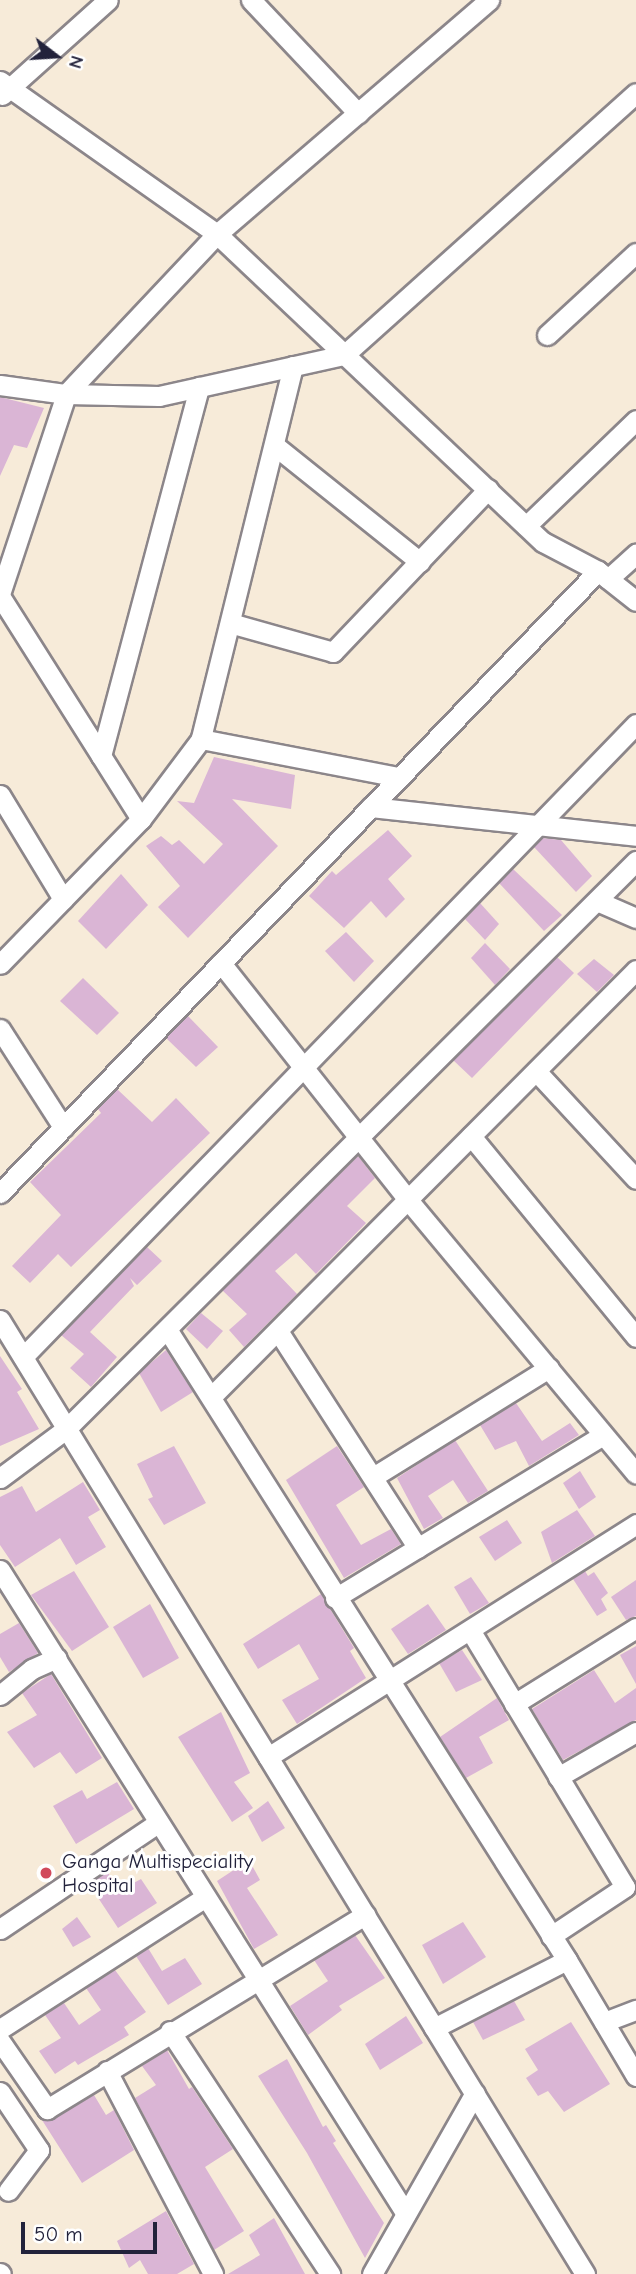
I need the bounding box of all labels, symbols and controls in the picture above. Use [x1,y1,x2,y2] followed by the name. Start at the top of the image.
[21,21,91,91] north arrow
[64,53,88,71] text: N
[62,1848,253,1898] place label: Ganga Multispeciality Hospital
[36,1863,56,1883] marker: Ganga Multispeciality Hospital
[24,2208,161,2252] scale bar
[34,2222,83,2246] text: 50 m

